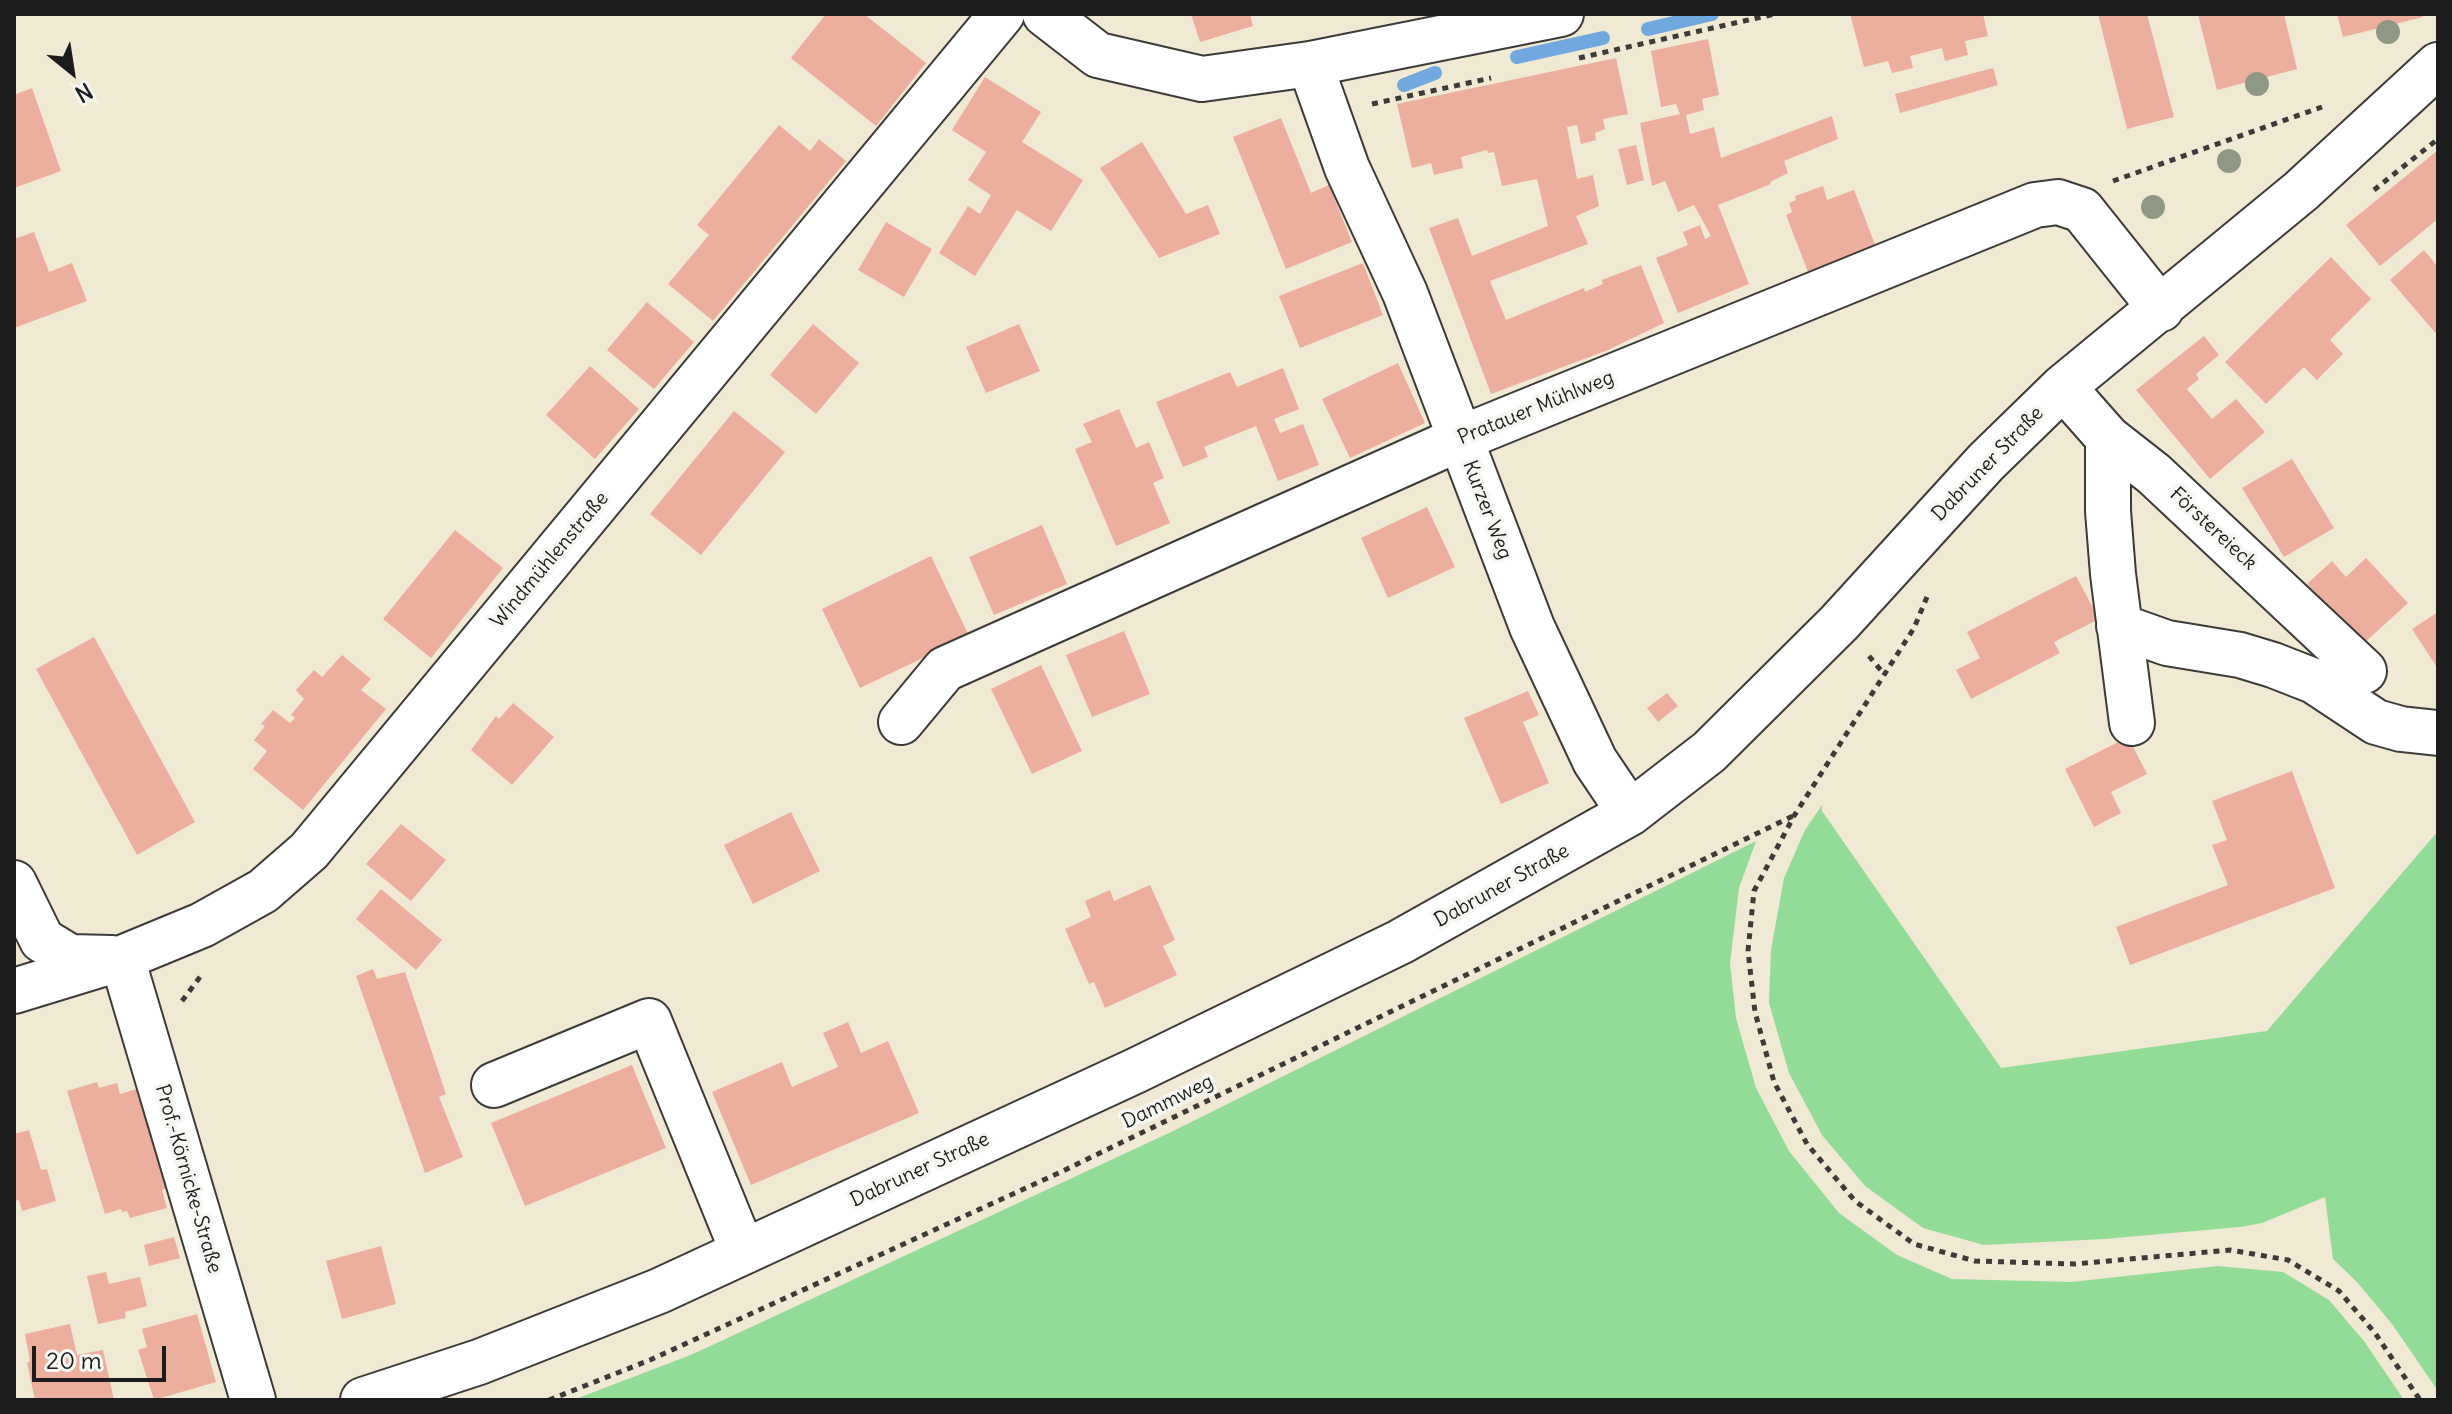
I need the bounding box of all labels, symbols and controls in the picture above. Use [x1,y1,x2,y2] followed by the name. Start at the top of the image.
[32,32,112,112] north arrow
[70,77,98,109] text: N
[1454,366,1618,450] street label: Pratauer Mühlweg
[1927,402,2049,526] street label: Dabruner Straße
[1457,457,1517,563] street label: Kurzer Weg
[2165,483,2261,575] street label: Förstereieck
[486,487,614,633] street label: Windmühlenstraße
[1430,839,1574,933] street label: Dabruner Straße
[1119,1070,1217,1134] street label: Dammweg
[150,1082,226,1276] street label: Prof.-Körnicke-Straße
[847,1127,993,1213] street label: Dabruner Straße
[36,1330,170,1380] scale bar
[46,1345,102,1375] text: 20 m

